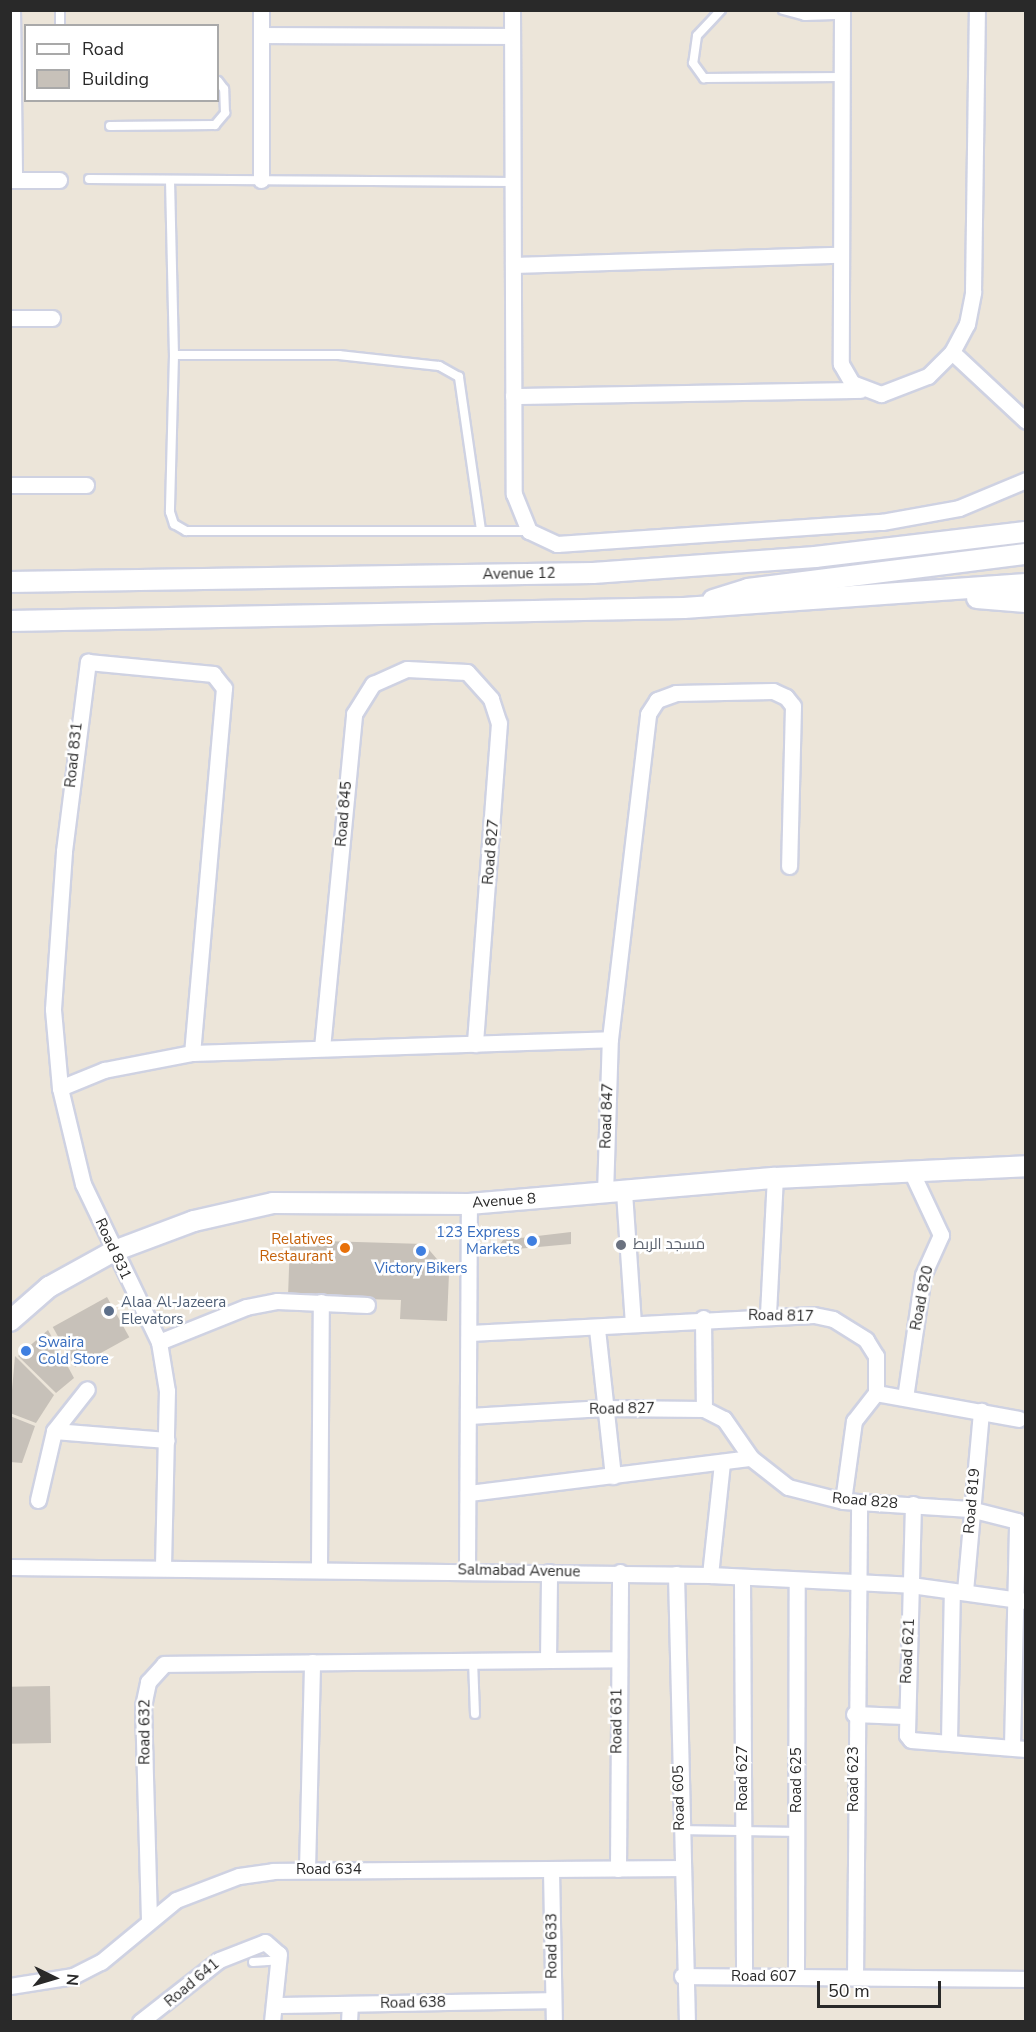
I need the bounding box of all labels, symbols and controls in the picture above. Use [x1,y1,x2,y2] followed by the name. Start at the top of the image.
[24,24,219,102] legend
[82,37,124,61] text: Road
[82,67,149,91] text: Building
[482,564,556,584] street label: Avenue 12
[62,721,86,789] street label: Road 831
[332,780,356,848] street label: Road 845
[479,818,503,886] street label: Road 827
[597,1083,617,1149] street label: Road 847
[471,1190,537,1212] street label: Avenue 8
[91,1215,135,1283] street label: Road 831
[436,1223,520,1258] place label: 123 Express Markets
[259,1230,333,1265] place label: Relatives Restaurant
[525,1234,539,1248] marker: 123 Express Markets
[633,1236,705,1254] place label: مسجد الربط
[614,1238,628,1252] marker: مسجد الربط
[338,1241,352,1255] marker: Relatives Restaurant
[414,1244,428,1258] marker: Victory Bikers
[374,1260,468,1278] place label: Victory Bikers
[907,1264,937,1332] street label: Road 820
[121,1293,226,1328] place label: Alaa Al-Jazeera Elevators
[102,1304,116,1318] marker: Alaa Al-Jazeera Elevators
[748,1306,814,1326] street label: Road 817
[38,1333,109,1368] place label: Swaira Cold Store
[19,1344,33,1358] marker: Swaira Cold Store
[589,1399,655,1419] street label: Road 827
[960,1467,984,1535] street label: Road 819
[831,1489,899,1513] street label: Road 828
[457,1561,581,1581] street label: Salmabad Avenue
[897,1618,919,1684] street label: Road 621
[608,1688,626,1754] street label: Road 631
[136,1699,154,1765] street label: Road 632
[734,1745,752,1811] street label: Road 627
[845,1746,863,1812] street label: Road 623
[788,1747,806,1813] street label: Road 625
[669,1765,689,1831] street label: Road 605
[296,1861,362,1879] street label: Road 634
[543,1913,561,1979] street label: Road 633
[24,1948,84,2008] north arrow
[161,1955,223,2011] street label: Road 641
[731,1968,797,1986] street label: Road 607
[820,1969,944,2007] scale bar
[60,1973,83,1986] text: N
[828,1979,870,2003] text: 50 m
[380,1993,446,2013] street label: Road 638

